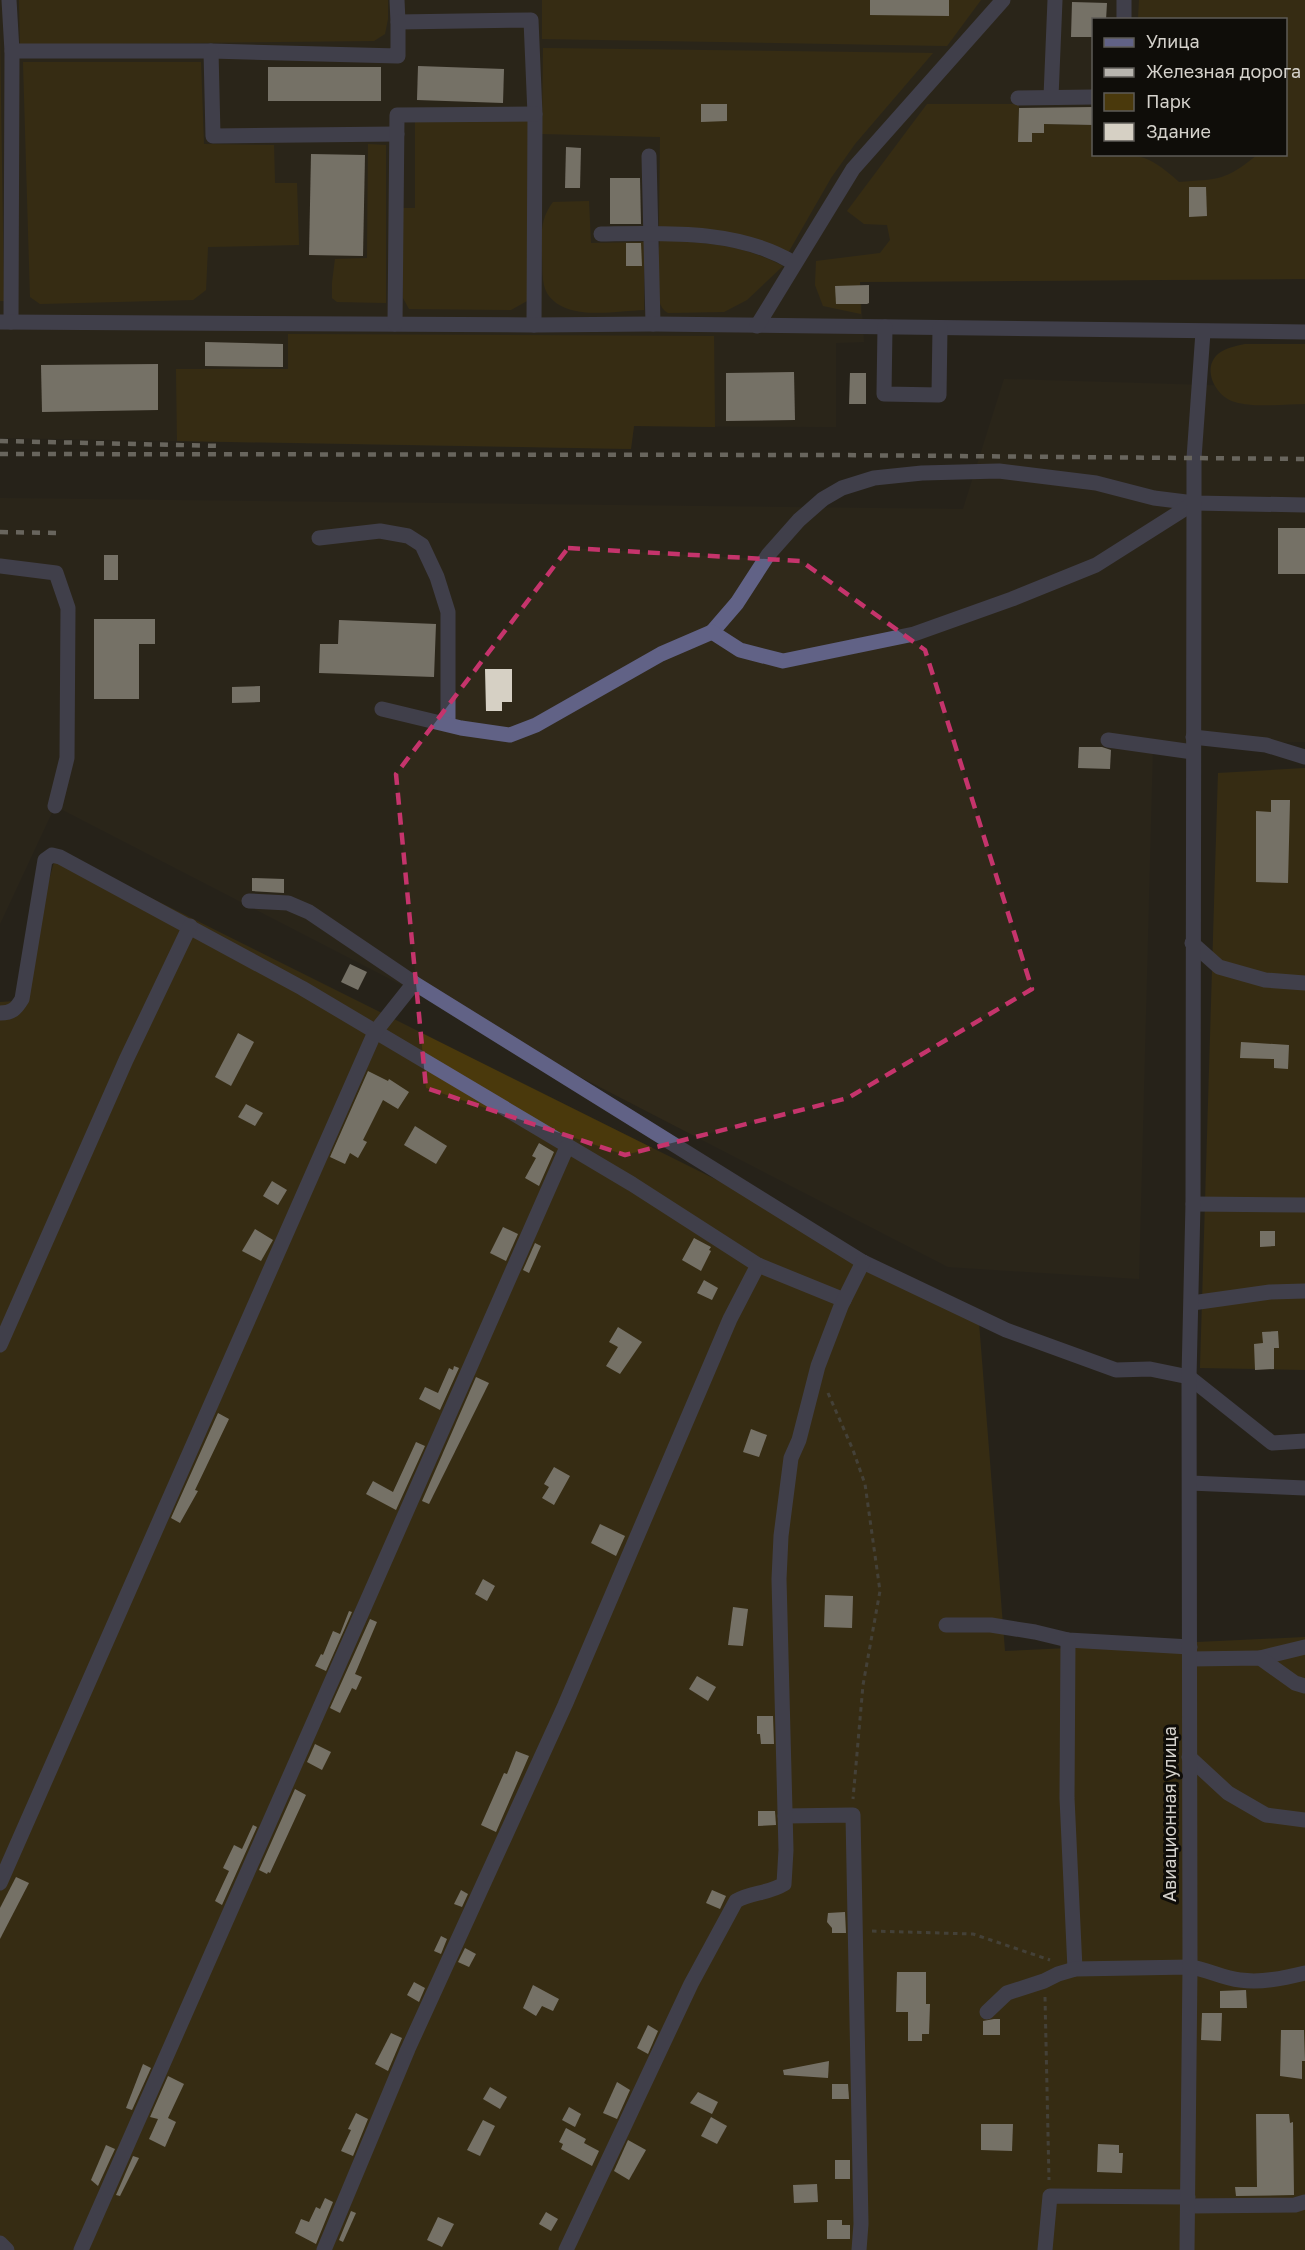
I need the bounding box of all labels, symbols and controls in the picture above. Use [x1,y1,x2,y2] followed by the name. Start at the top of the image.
[1092,18,1287,156] legend
[1146,30,1200,52] text: Улица
[1146,60,1301,82] text: Железная дорога
[1146,90,1191,112] text: Парк
[1146,120,1211,142] text: Здание
[1158,1726,1180,1902] street label: Авиационная улица

